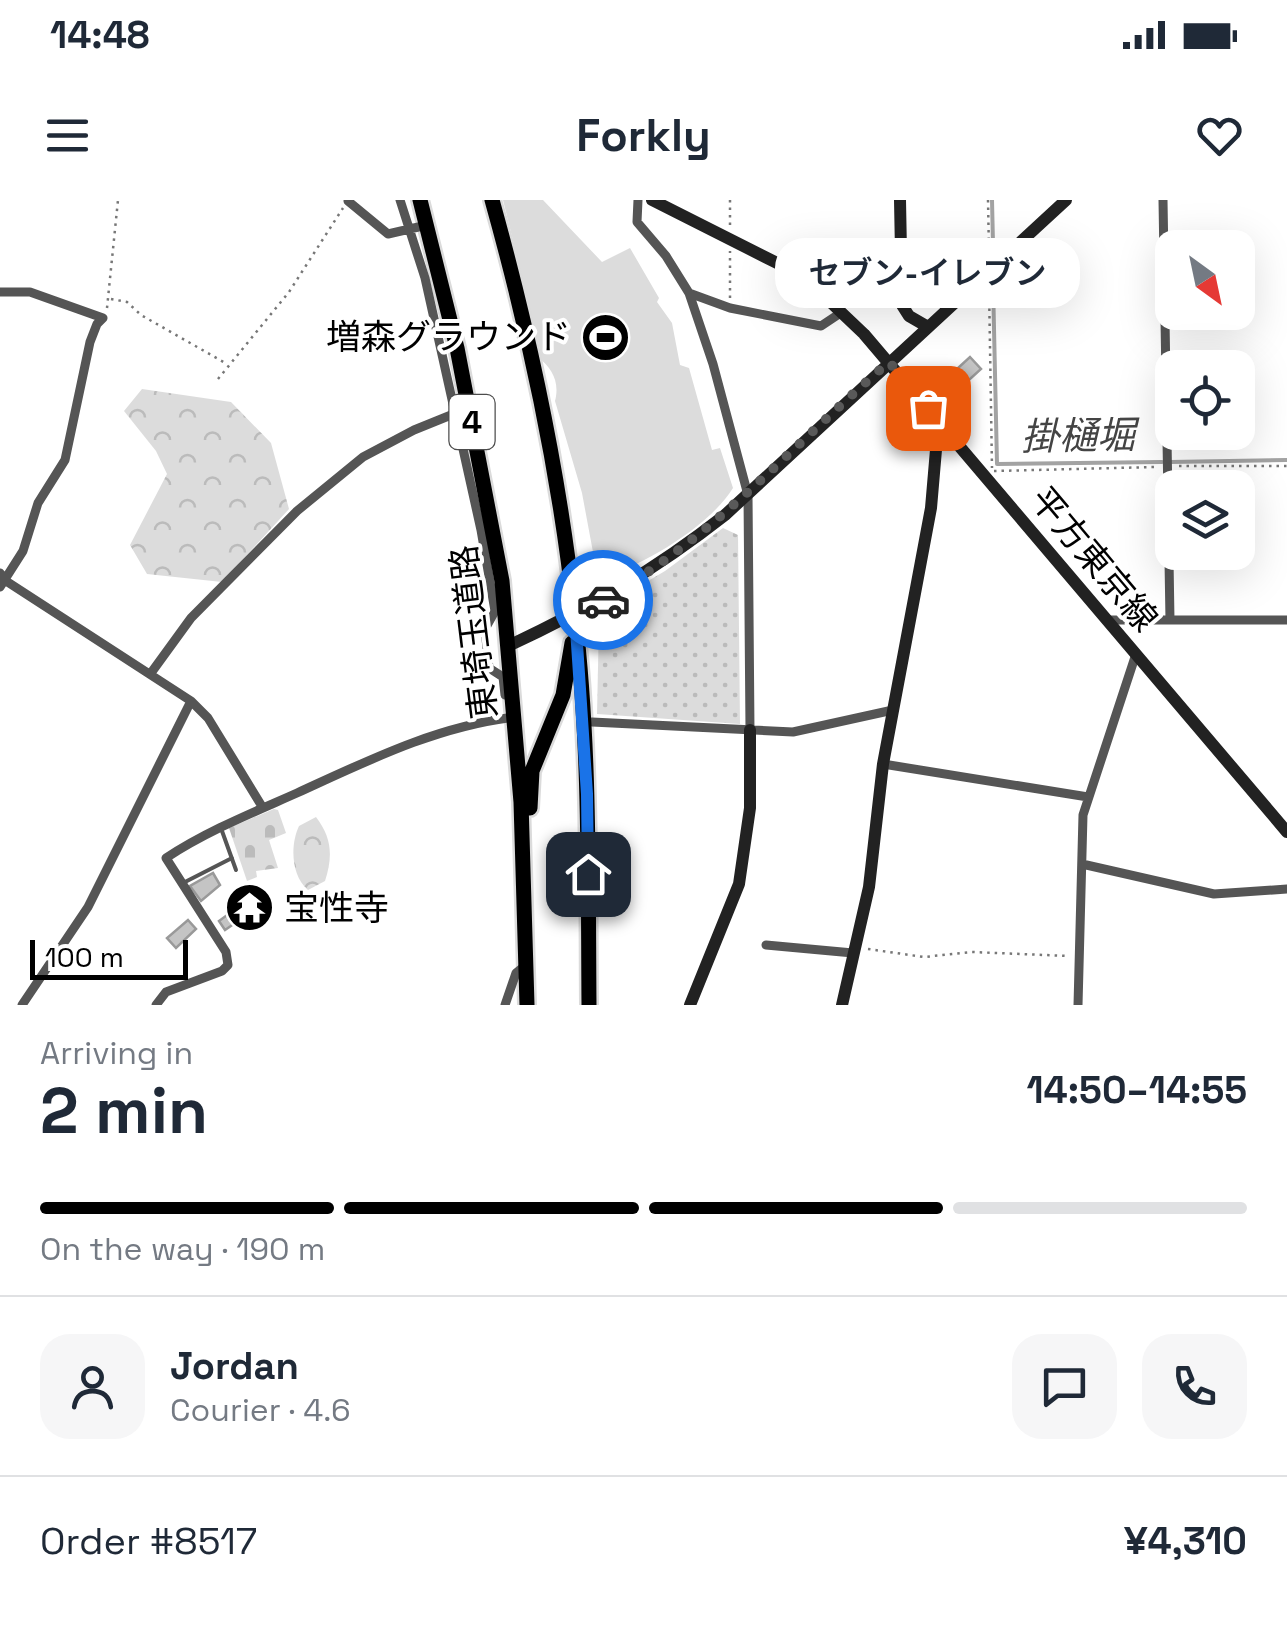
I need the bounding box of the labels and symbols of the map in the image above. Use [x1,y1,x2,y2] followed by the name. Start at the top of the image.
[1155,230,1255,330] north arrow
[776,238,1080,308] callout: セブン-イレブン
[580,311,632,363] sports icon: 増森グラウンド
[326,315,571,359] place label: 増森グラウンド
[886,366,971,451] pin
[450,395,494,449] road number: 4
[1021,411,1140,461] water label: 掛樋堀
[1021,478,1167,640] street label: 平方東京線
[441,542,507,722] street label: 東埼玉道路
[553,550,653,650] courier
[546,832,631,917] pin
[223,882,275,934] temple icon: 宝性寺
[284,886,389,930] place label: 宝性寺
[30,935,188,980] scale bar

